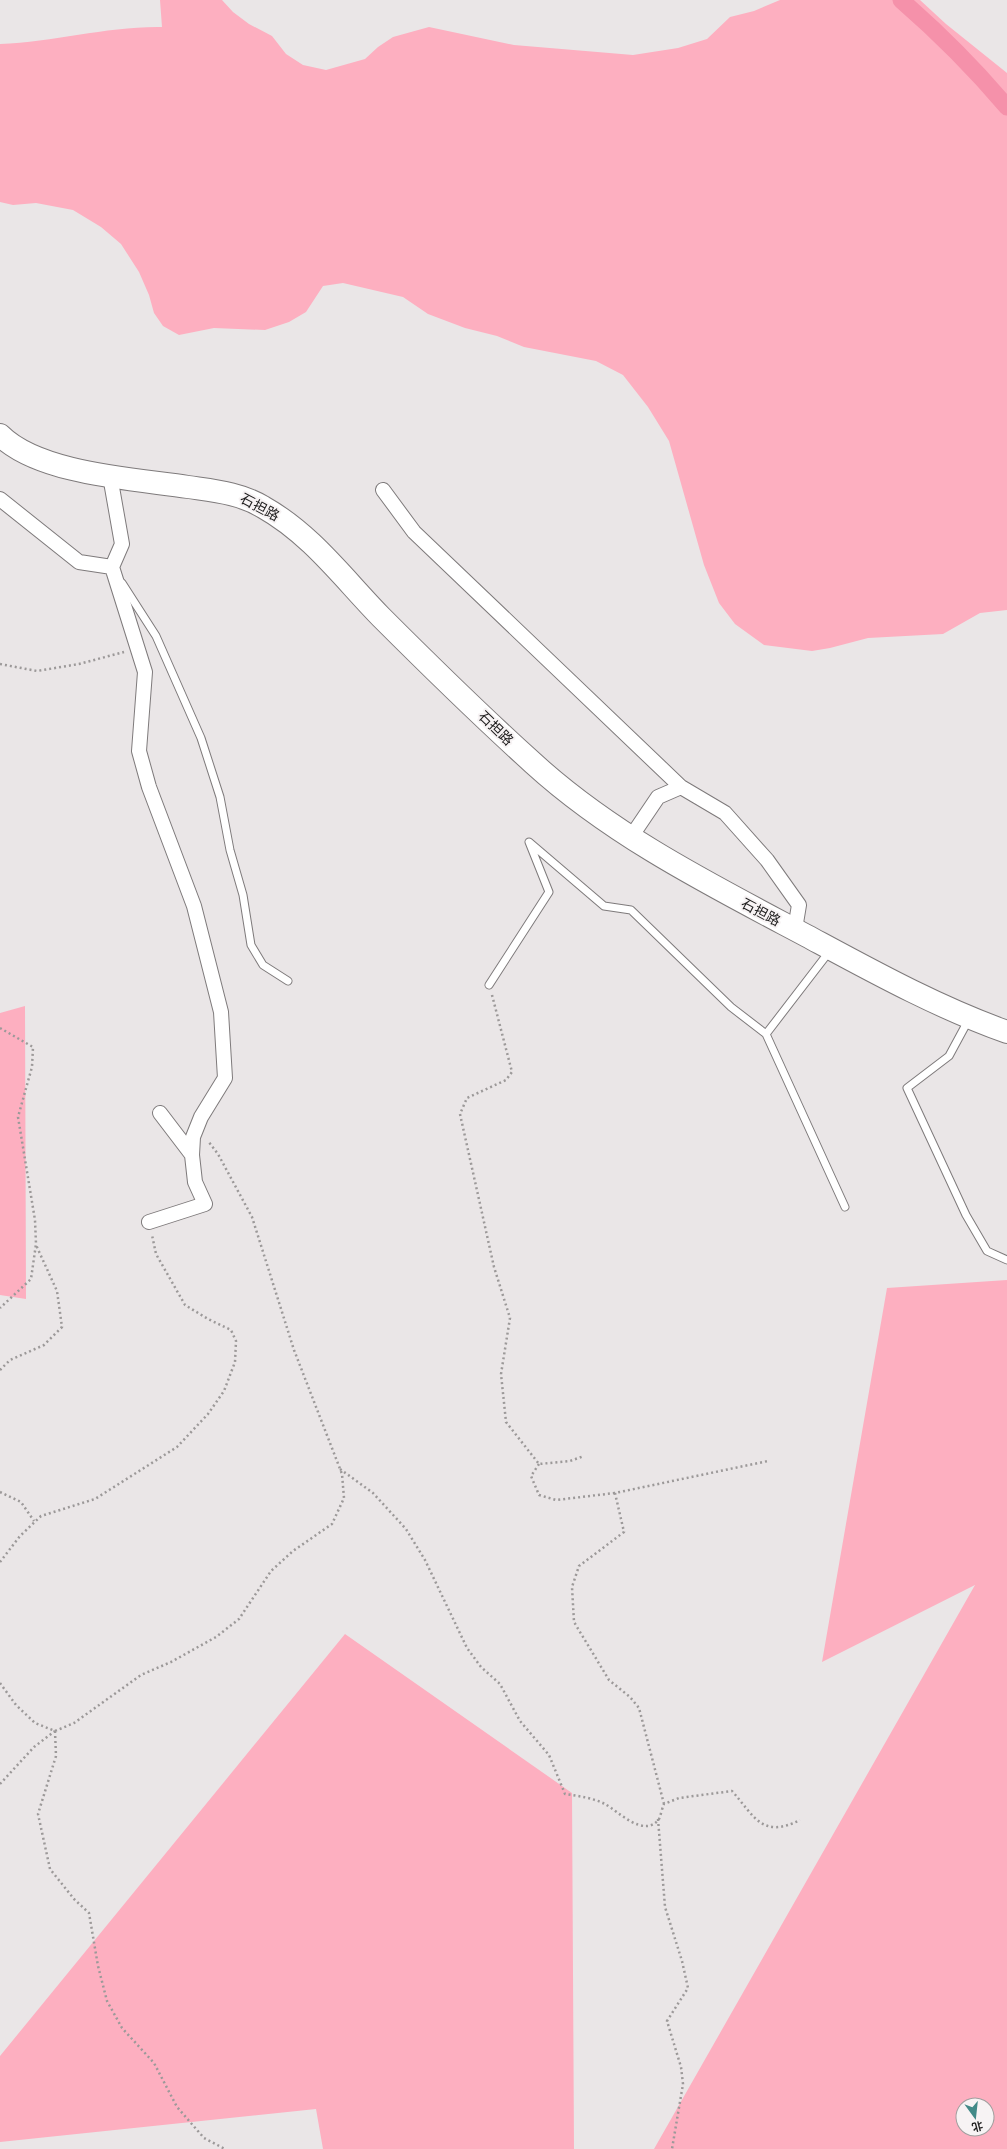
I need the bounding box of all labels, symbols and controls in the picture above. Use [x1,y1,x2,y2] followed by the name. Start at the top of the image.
[237,489,283,525] street label: 石担路
[475,707,517,749] street label: 石担路
[738,894,784,930] street label: 石担路
[955,2097,995,2137] north arrow
[970,2118,985,2135] text: 北

